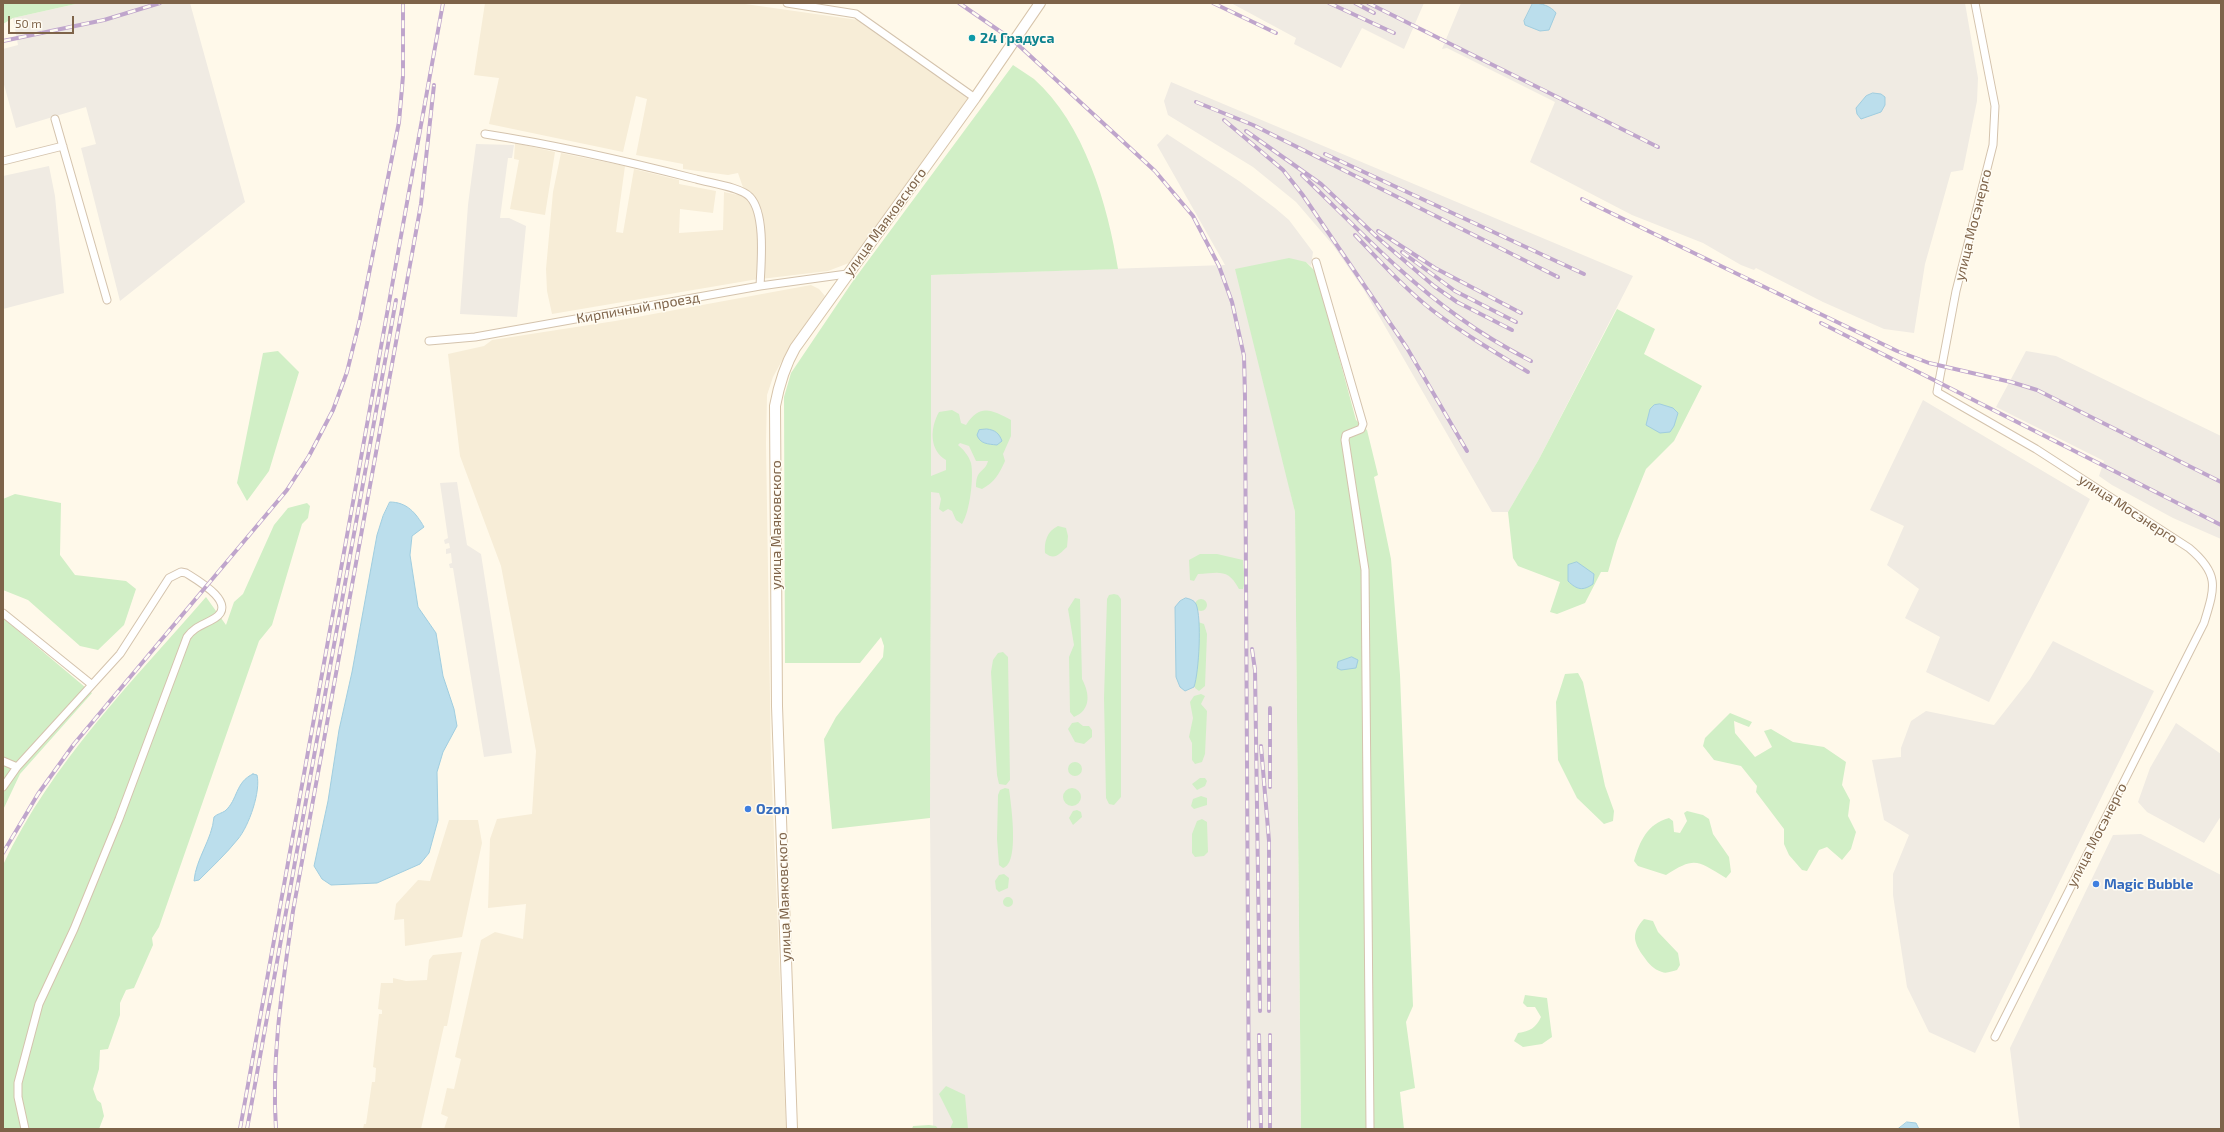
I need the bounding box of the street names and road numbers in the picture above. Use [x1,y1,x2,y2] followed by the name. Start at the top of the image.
[840,165,930,279] street label: улица Маяковского
[1951,167,1995,283] street label: улица Мосэнерго
[575,289,701,327] street label: Кирпичный проезд
[768,460,784,590] street label: улица Маяковского
[2075,471,2181,547] street label: улица Мосэнерго
[2063,780,2131,890] street label: улица Мосэнерго
[773,832,795,962] street label: улица Маяковского

